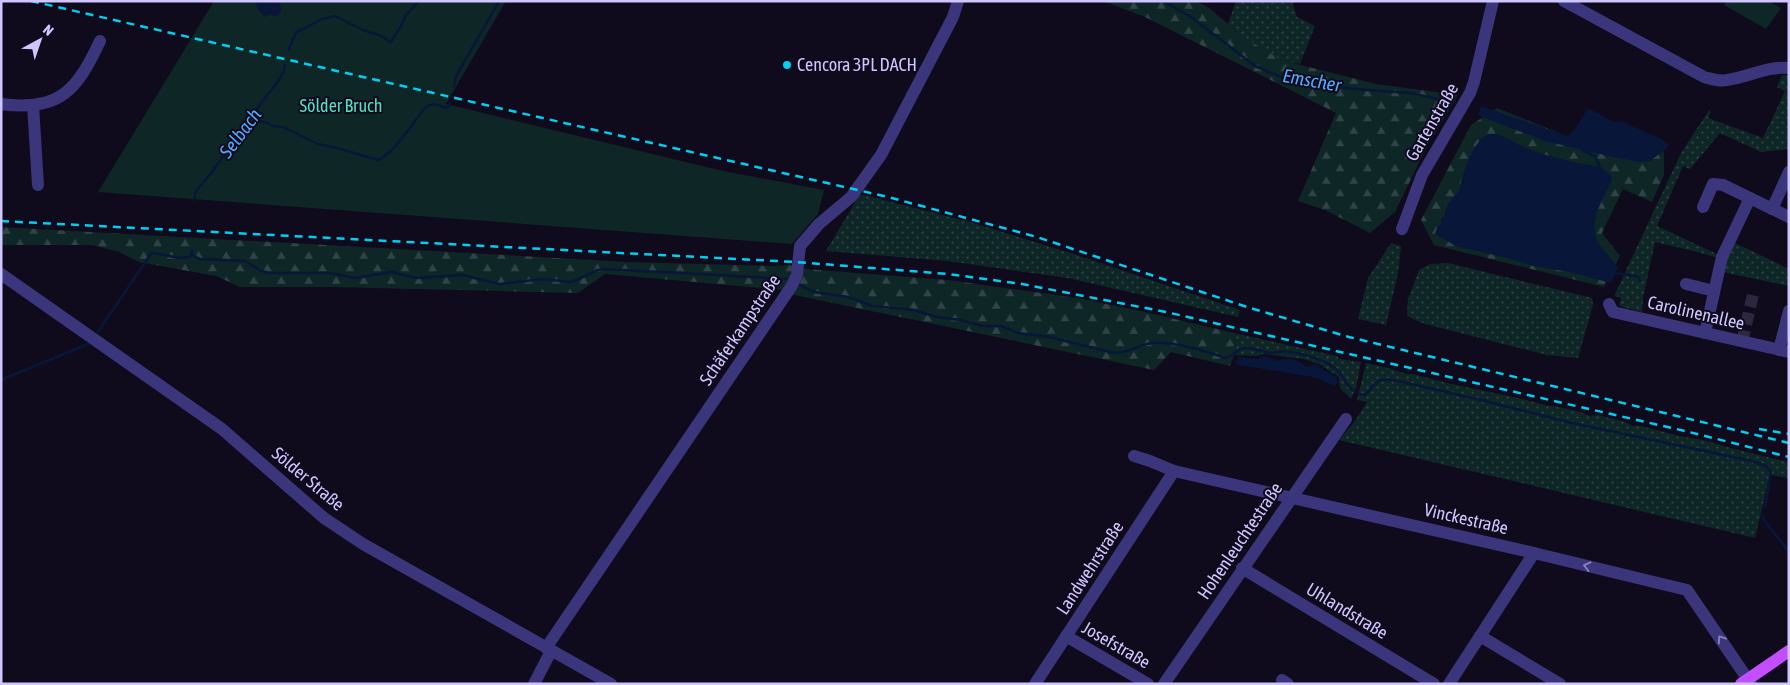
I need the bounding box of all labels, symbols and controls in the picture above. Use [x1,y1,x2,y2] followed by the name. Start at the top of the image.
[15,15,65,65] north arrow
[40,21,57,39] text: N
[797,54,917,75] place label: Cencora 3PL DACH
[781,59,793,71] marker: Cencora 3PL DACH
[1281,64,1344,96] water label: Emscher
[1401,79,1462,164] street label: Gartenstraße
[299,95,383,116] park label: Sölder Bruch
[214,104,266,163] water label: Selbach
[695,270,784,389] street label: Schäferkampstraße
[1646,291,1747,334] street label: Carolinenallee
[268,442,349,515] street label: Sölder Straße
[1193,478,1286,603] street label: Hohenleuchtestraße
[1422,499,1510,538] street label: Vinckestraße
[1052,517,1127,618] street label: Landwehrstraße
[1583,561,1592,572] one-way arrow
[1303,578,1392,643] street label: Uhlandstraße
[1078,617,1154,672] street label: Josefstraße
[1718,635,1727,645] one-way arrow

